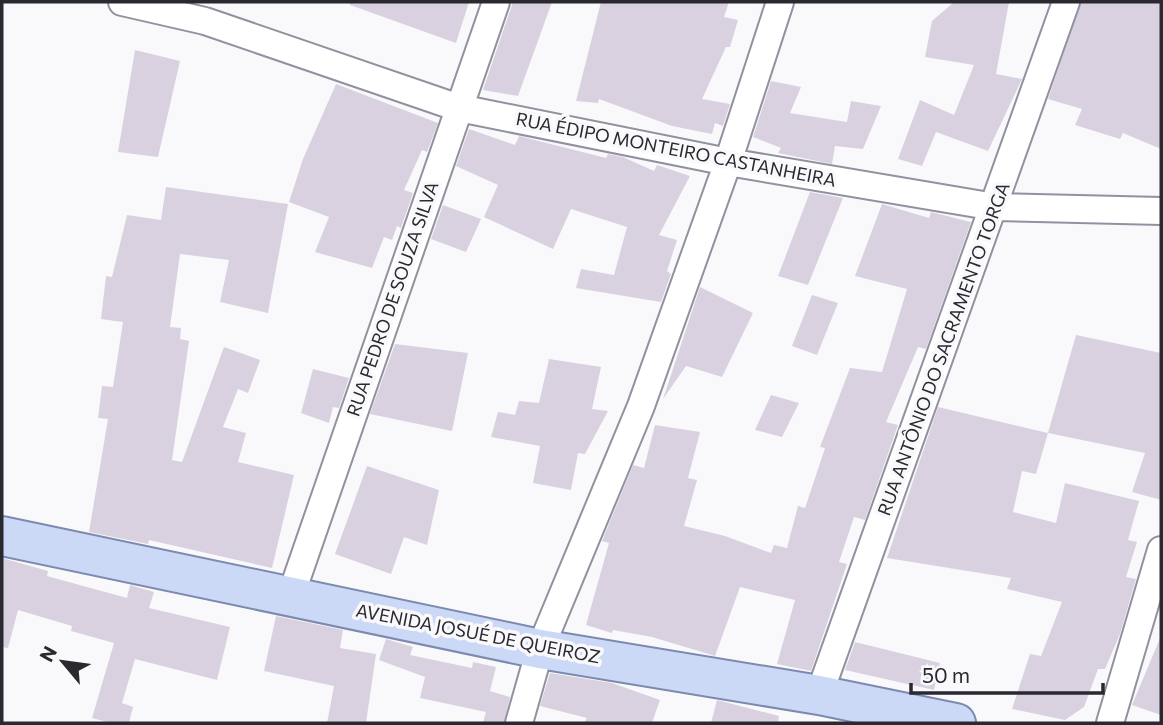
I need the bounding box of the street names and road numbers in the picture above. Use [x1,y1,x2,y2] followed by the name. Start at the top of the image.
[514,107,838,191] street label: RUA ÉDIPO MONTEIRO CASTANHEIRA
[341,178,443,419] street label: RUA PEDRO DE SOUZA SILVA
[872,179,1014,518] street label: RUA ANTÔNIO DO SACRAMENTO TORGA
[354,599,602,668] street label: AVENIDA JOSUÉ DE QUEIROZ

